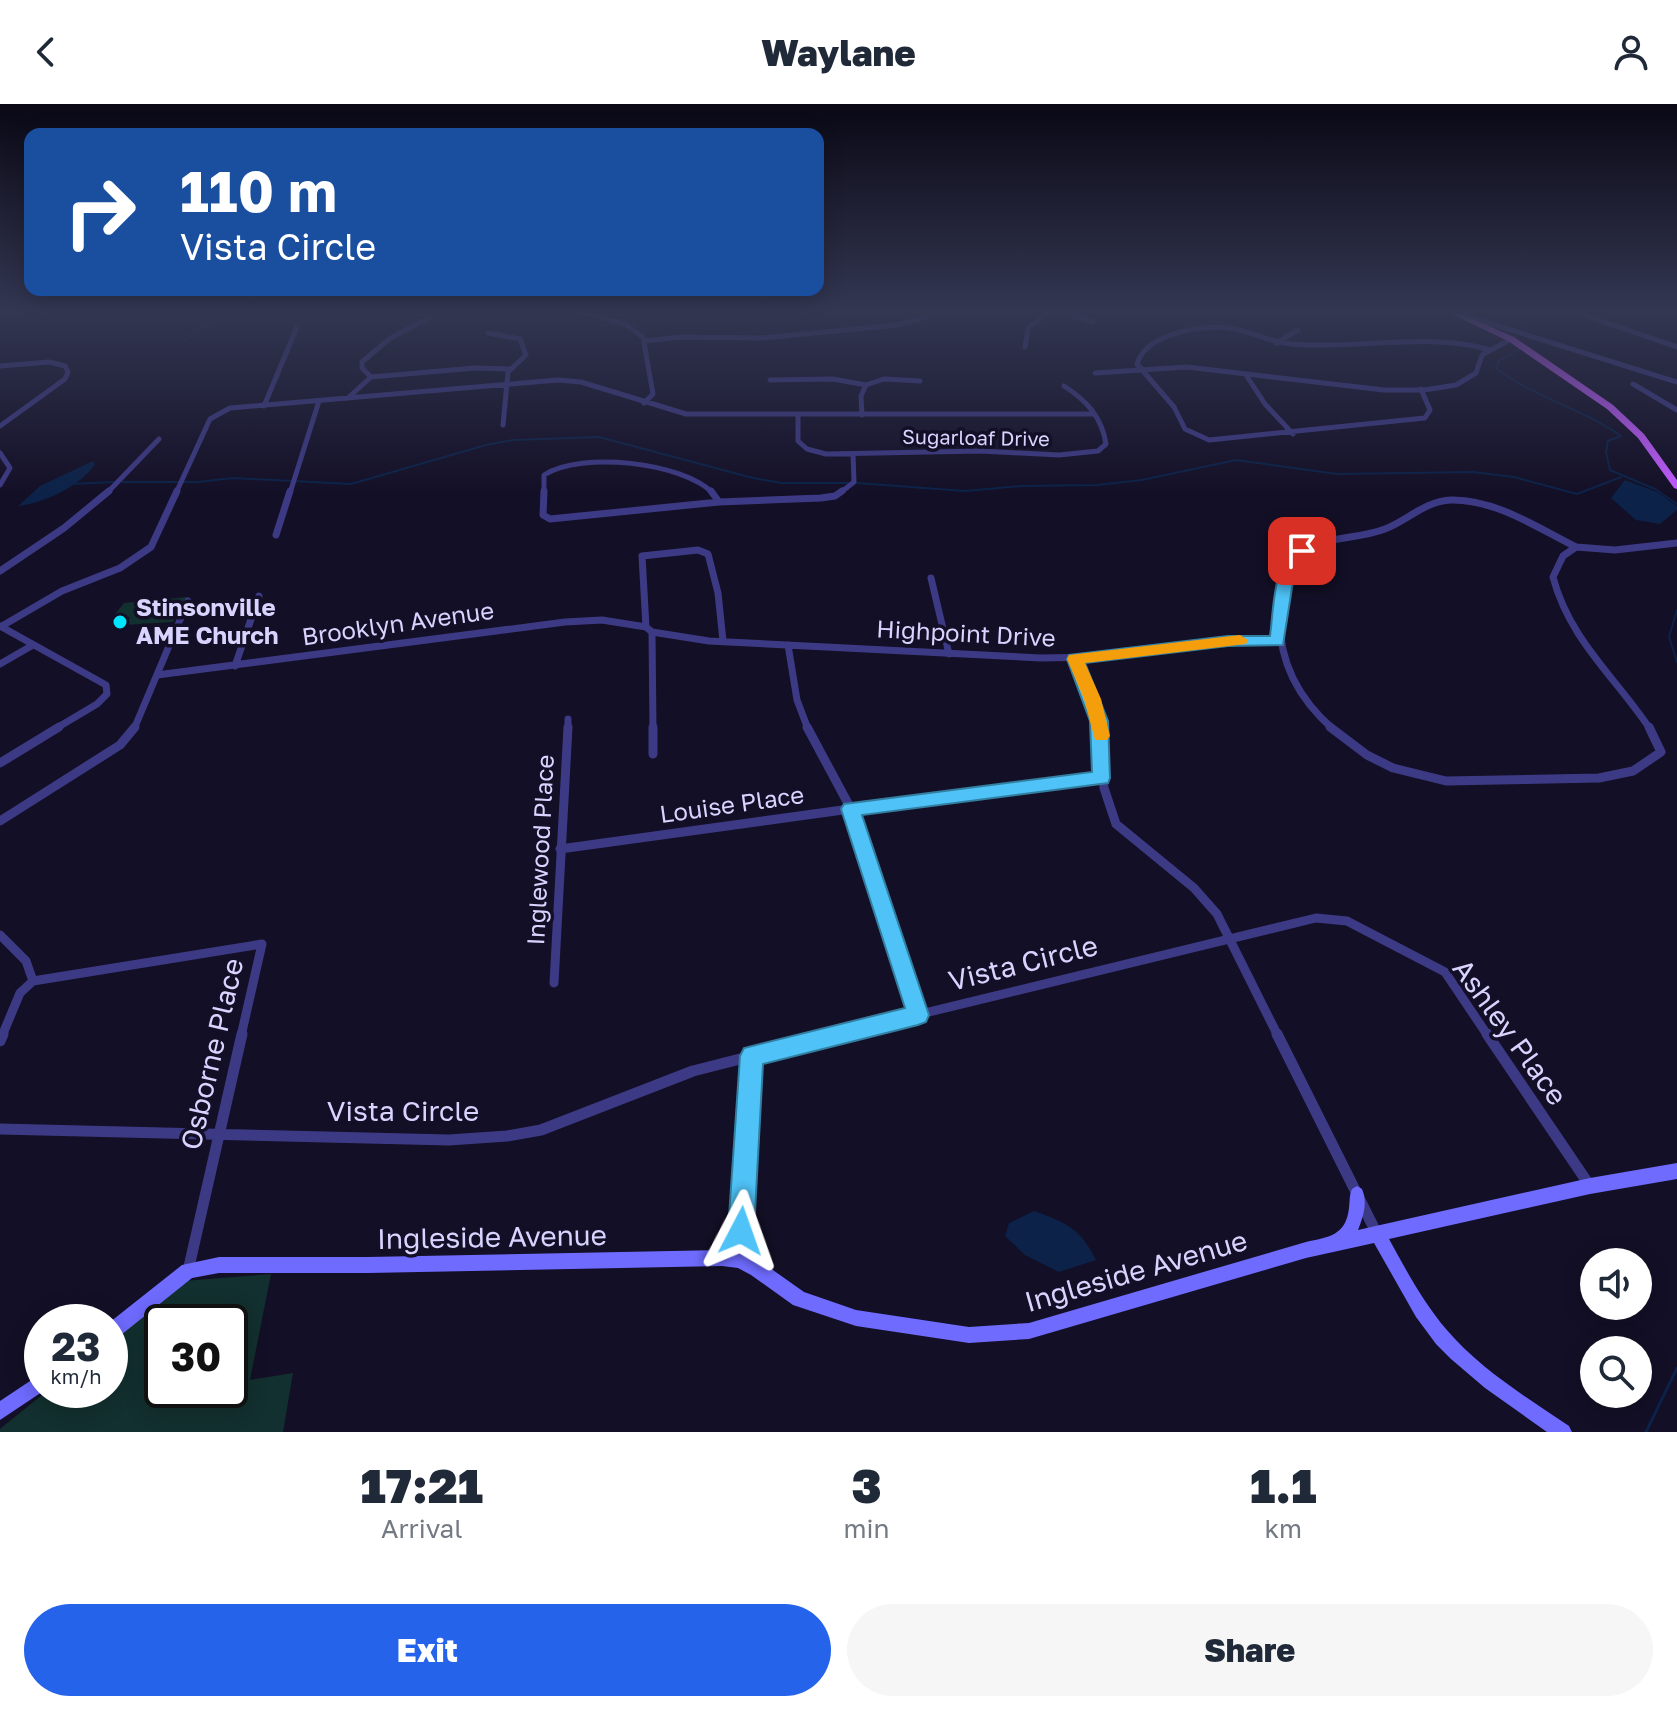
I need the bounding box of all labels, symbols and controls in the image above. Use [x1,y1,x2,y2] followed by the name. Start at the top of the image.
[24,30,68,74] icon: back
[1609,30,1653,74] icon: person
[761,31,916,74] text: Waylane
[180,157,337,224] text: 110 m
[48,160,152,264] icon: right
[180,225,376,268] text: Vista Circle
[902,424,1050,450] street label: Sugarloaf Drive
[1268,517,1336,585] pin
[1280,529,1324,573] icon: arrive
[136,592,279,649] place label: Stinsonville AME Church
[300,595,496,650] street label: Brooklyn Avenue
[111,613,129,631] marker: Stinsonville AME Church
[876,613,1056,652] street label: Highpoint Drive
[520,754,559,946] street label: Inglewood Place
[658,779,806,828] street label: Louise Place
[945,928,1101,997] street label: Vista Circle
[1446,952,1574,1111] street label: Ashley Place
[173,955,250,1153] street label: Osborne Place
[327,1094,479,1127] street label: Vista Circle
[699,1189,783,1273] position arrow
[377,1218,607,1255] street label: Ingleside Avenue
[1021,1223,1251,1318] street label: Ingleside Avenue
[1580,1248,1652,1408] map controls
[1580,1248,1652,1320] button: sound
[144,1304,248,1408] speed limit sign: 30
[52,1322,100,1370] text: 23
[1580,1336,1652,1408] button: search
[51,1364,101,1388] text: km/h
[360,1456,483,1514] text: 17:21
[851,1456,882,1514] text: 3
[1250,1456,1317,1514] text: 1.1
[381,1513,462,1544] text: Arrival
[844,1513,889,1544] text: min
[1264,1513,1302,1544] text: km
[24,1604,831,1696] button: Exit
[847,1604,1653,1696] button: Share

